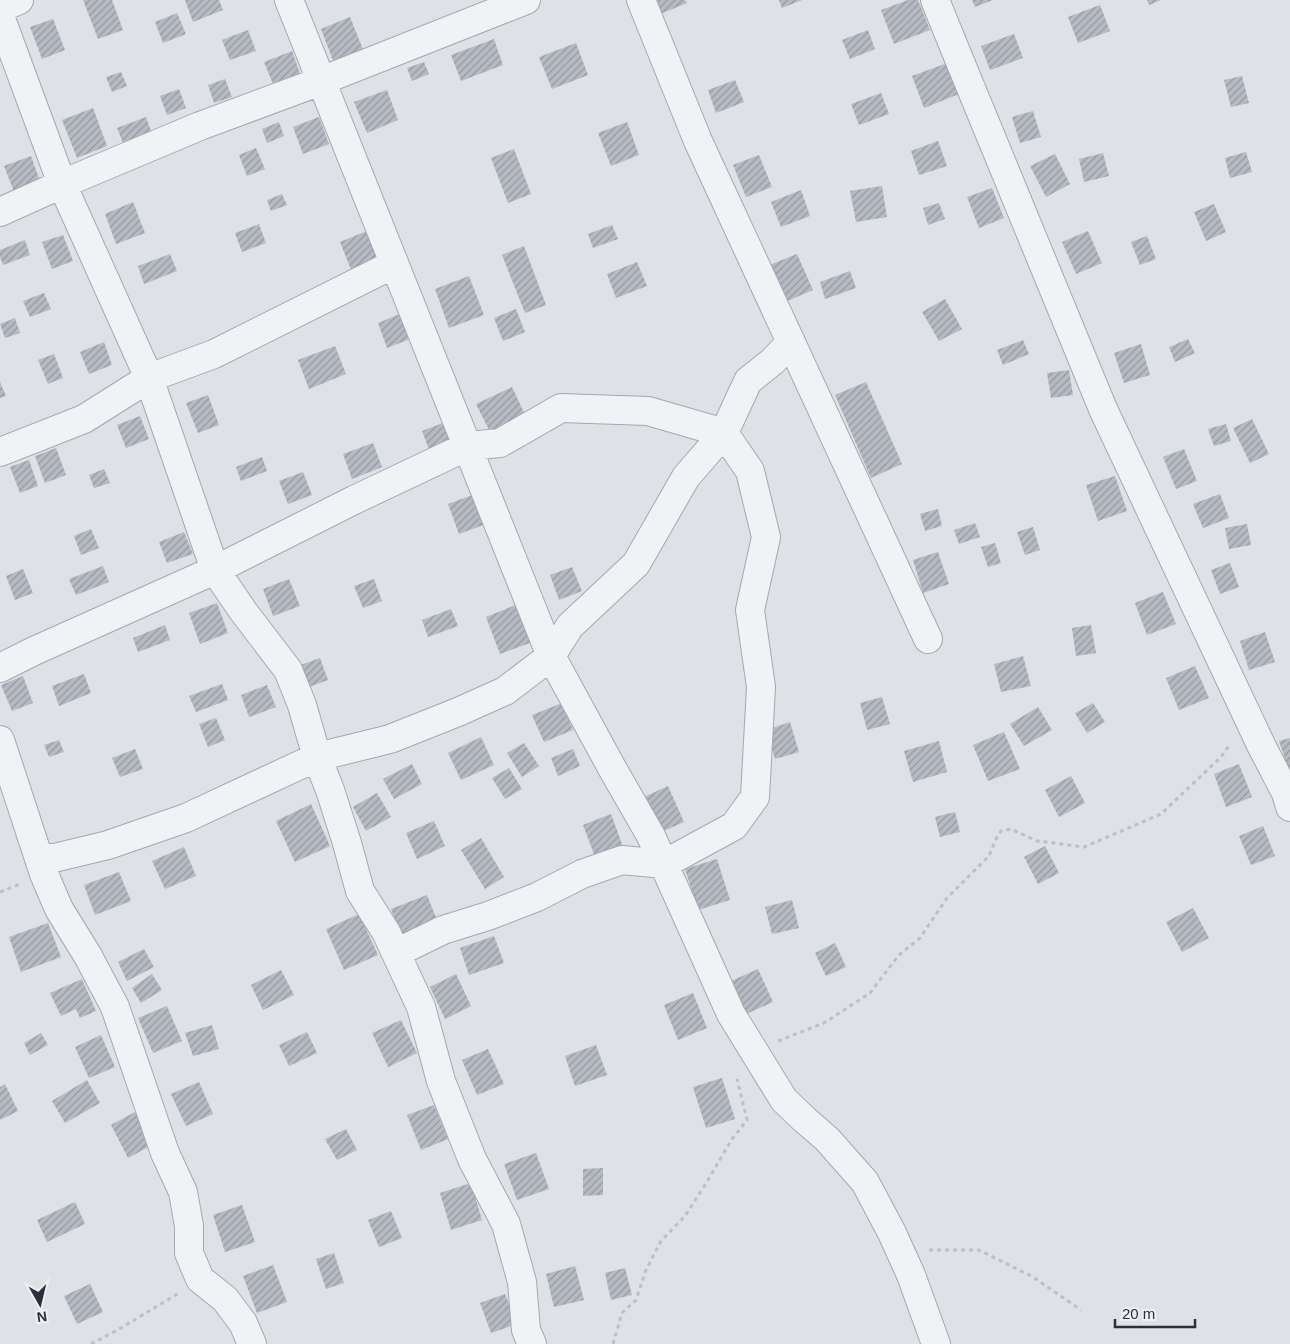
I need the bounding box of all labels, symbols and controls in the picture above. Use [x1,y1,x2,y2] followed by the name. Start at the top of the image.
[15,1279,65,1329] north arrow
[1115,1296,1195,1328] scale bar
[1122,1305,1155,1322] text: 20 m
[36,1308,48,1326] text: N

